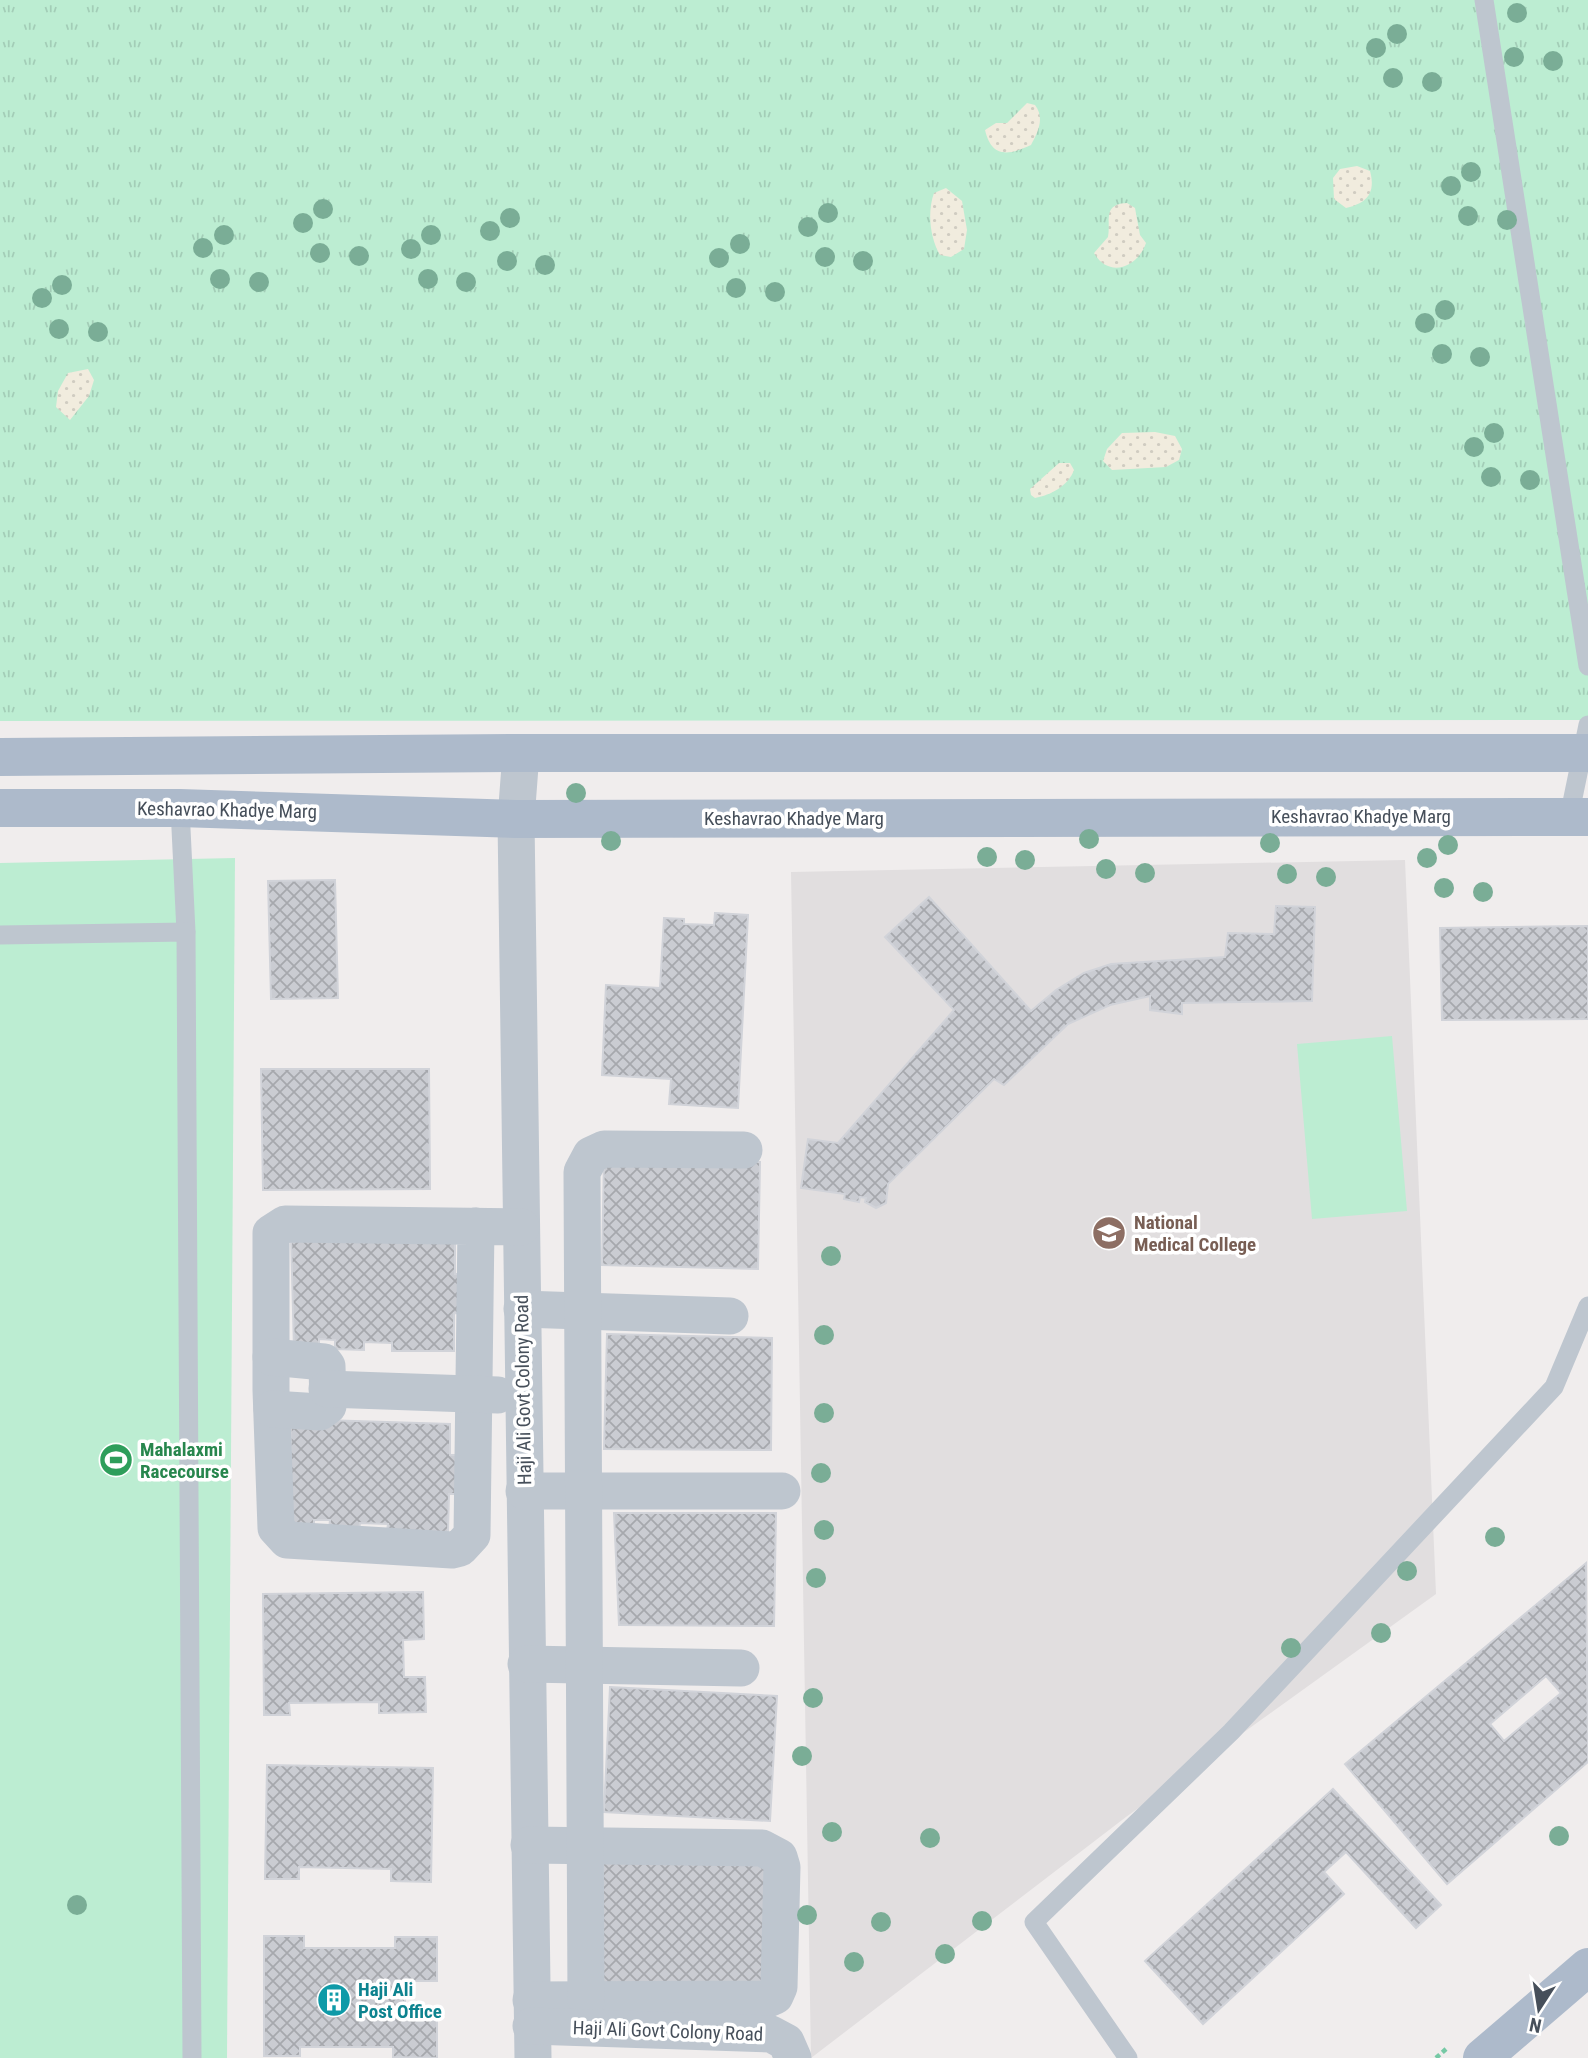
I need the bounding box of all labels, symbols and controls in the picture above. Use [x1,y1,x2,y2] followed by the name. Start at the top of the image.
[137,797,317,823] street label: Keshavrao Khadye Marg
[1271,805,1451,828] street label: Keshavrao Khadye Marg
[704,807,884,830] street label: Keshavrao Khadye Marg
[1134,1211,1256,1256] place label: National Medical College
[1090,1214,1128,1252] school or university icon: National Medical College
[510,1295,536,1485] street label: Haji Ali Govt Colony Road
[140,1438,229,1483] place label: Mahalaxmi Racecourse
[97,1441,135,1479] sports icon: Mahalaxmi Racecourse
[1504,1974,1574,2044] north arrow
[358,1978,442,2023] place label: Haji Ali Post Office
[315,1981,353,2019] building icon: Haji Ali Post Office
[1527,2013,1544,2038] text: N
[572,2016,764,2046] street label: Haji Ali Govt Colony Road

